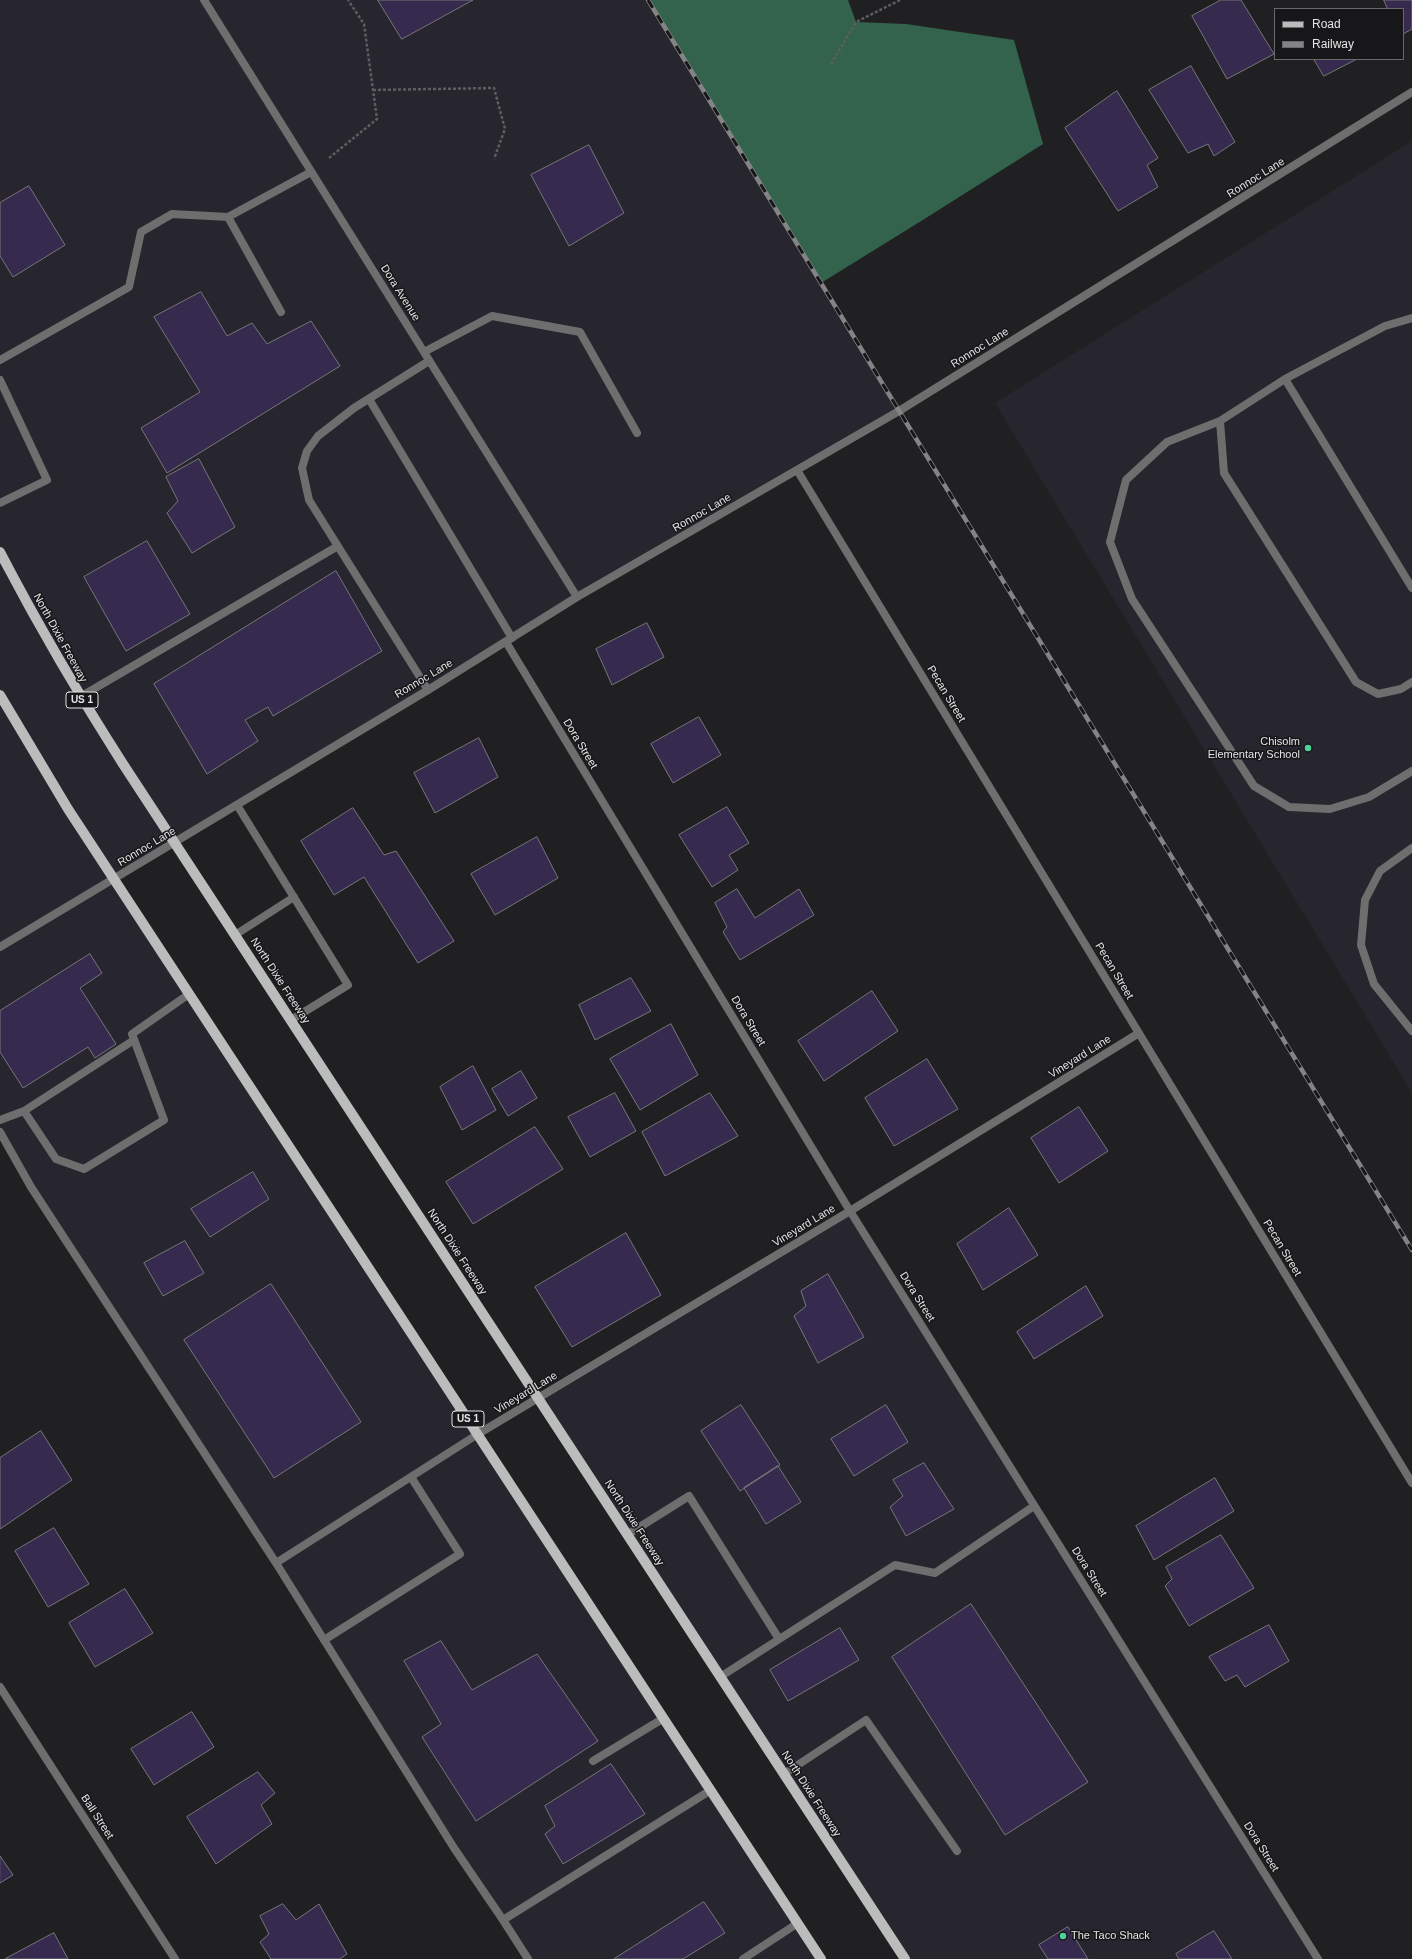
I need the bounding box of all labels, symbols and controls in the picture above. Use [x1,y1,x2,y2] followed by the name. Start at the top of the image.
[1274,8,1404,60] legend
[1312,17,1341,31] text: Road
[1312,37,1354,51] text: Railway
[1225,155,1287,201] street label: Ronnoc Lane
[377,262,423,324] street label: Dora Avenue
[949,325,1011,371] street label: Ronnoc Lane
[670,491,734,535] street label: Ronnoc Lane
[30,591,90,685] street label: North Dixie Freeway
[393,656,455,702] street label: Ronnoc Lane
[924,663,968,725] street label: Pecan Street
[66,692,98,708] road number: US 1
[560,716,600,772] street label: Dora Street
[1208,735,1300,761] place label: Chisolm Elementary School
[1303,743,1313,753] marker: Chisolm Elementary School
[116,824,178,870] street label: Ronnoc Lane
[247,936,313,1026] street label: North Dixie Freeway
[1092,940,1136,1002] street label: Pecan Street
[728,993,768,1049] street label: Dora Street
[1047,1033,1113,1081] street label: Vineyard Lane
[770,1202,838,1250] street label: Vineyard Lane
[424,1207,490,1297] street label: North Dixie Freeway
[1260,1217,1304,1279] street label: Pecan Street
[896,1270,938,1324] street label: Dora Street
[492,1369,560,1417] street label: Vineyard Lane
[452,1411,484,1427] road number: US 1
[601,1478,667,1568] street label: North Dixie Freeway
[1068,1545,1110,1599] street label: Dora Street
[778,1749,844,1839] street label: North Dixie Freeway
[78,1792,116,1842] street label: Ball Street
[1240,1820,1282,1874] street label: Dora Street
[1071,1929,1150,1943] place label: The Taco Shack
[1058,1931,1068,1941] marker: The Taco Shack

